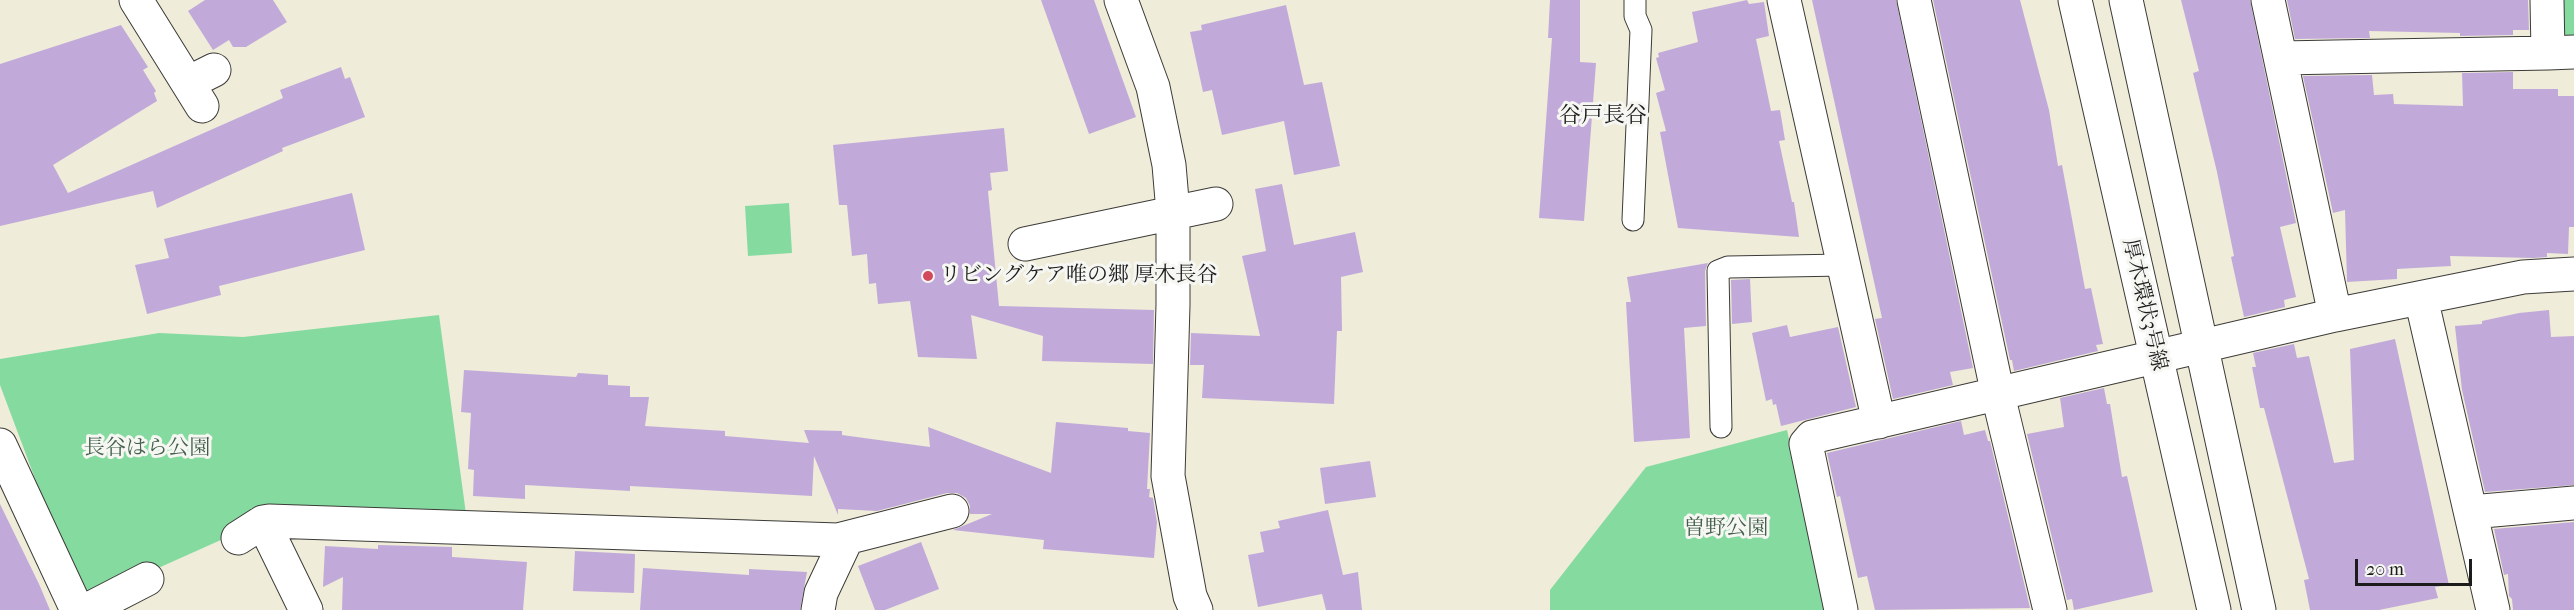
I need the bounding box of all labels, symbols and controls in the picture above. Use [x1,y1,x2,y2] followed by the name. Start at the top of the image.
[1559,104,1647,130] district label: 谷戸長谷
[2117,237,2171,373] street label: 厚木環状3号線
[940,263,1218,289] place label: リビングケア唯の郷 厚木長谷
[921,269,935,283] marker: リビングケア唯の郷 厚木長谷
[84,436,210,462] park label: 長谷はら公園
[1684,516,1768,542] park label: 曽野公園
[2358,547,2475,585] scale bar
[2366,559,2404,580] text: 20 m

